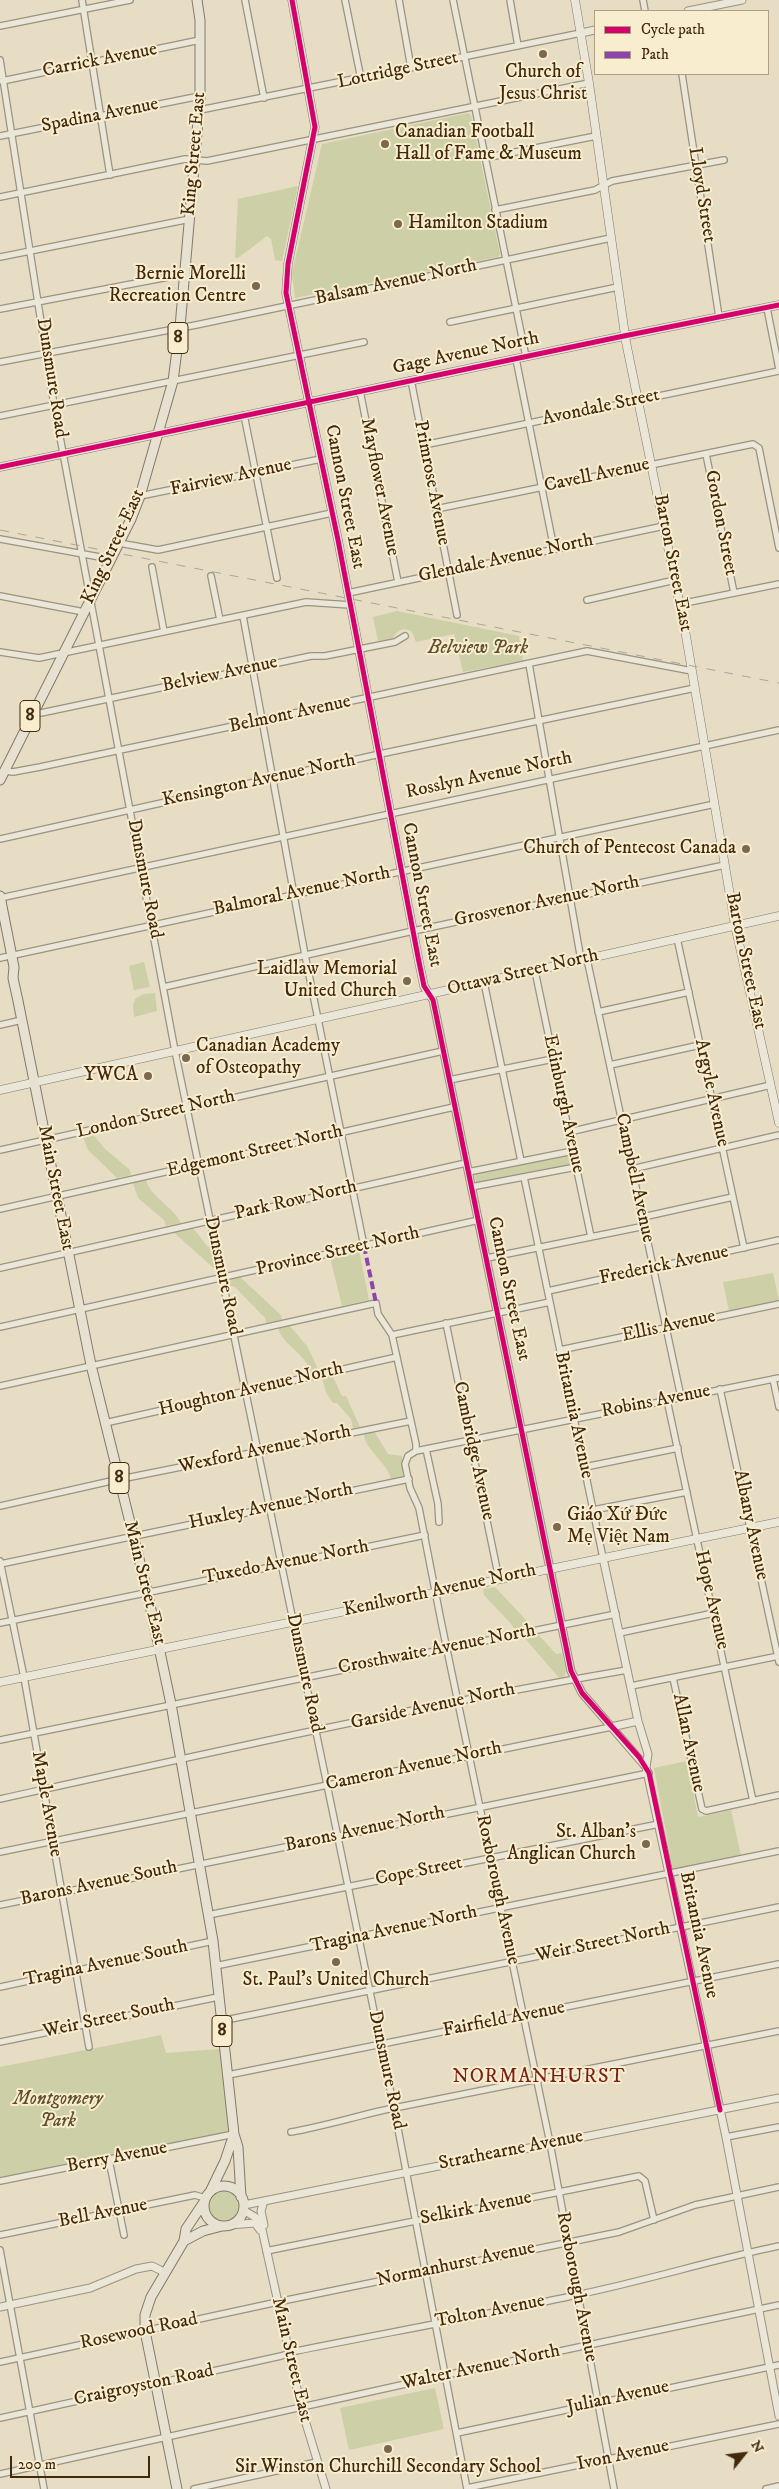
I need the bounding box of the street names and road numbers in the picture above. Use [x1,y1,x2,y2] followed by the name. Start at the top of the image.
[41,39,159,83] street label: Carrick Avenue
[336,47,460,95] street label: Lottridge Street
[178,91,212,217] street label: King Street East
[40,93,160,139] street label: Spadina Avenue
[682,146,720,244] street label: Lloyd Street
[313,255,479,311] street label: Balsam Avenue North
[30,316,72,440] street label: Dunsmure Road
[168,322,188,353] road number: 8
[391,327,541,381] street label: Gage Avenue North
[540,384,662,432] street label: Avondale Street
[354,416,404,558] street label: Mayflower Avenue
[408,419,454,547] street label: Primrose Avenue
[319,423,369,571] street label: Cannon Street East
[168,454,294,502] street label: Fairview Avenue
[542,454,652,498] street label: Cavell Avenue
[699,468,741,578] street label: Gordon Street
[77,486,151,608] street label: King Street East
[648,492,696,634] street label: Barton Street East
[416,529,596,589] street label: Glendale Avenue North
[160,652,280,698] street label: Belview Avenue
[227,691,353,739] street label: Belmont Avenue
[20,700,40,731] road number: 8
[404,747,574,805] street label: Rosslyn Avenue North
[160,749,358,813] street label: Kensington Avenue North
[121,817,167,941] street label: Dunsmure Road
[396,821,446,969] street label: Cannon Street East
[211,862,393,922] street label: Balmoral Avenue North
[452,871,642,933] street label: Grosvenor Avenue North
[719,890,771,1032] street label: Barton Street East
[445,945,601,1001] street label: Ottawa Street North
[537,1033,589,1175] street label: Edinburgh Avenue
[688,1037,734,1149] street label: Argyle Avenue
[74,1086,238,1144] street label: London Street North
[609,1111,659,1245] street label: Campbell Avenue
[165,1121,345,1183] street label: Edgemont Street North
[32,1123,78,1253] street label: Main Street East
[233,1176,359,1226] street label: Park Row North
[198,1214,246,1338] street label: Dunsmure Road
[482,1215,534,1363] street label: Cannon Street East
[254,1222,422,1282] street label: Province Street North
[597,1241,731,1291] street label: Frederick Avenue
[620,1306,718,1348] street label: Ellis Avenue
[548,1349,598,1481] street label: Britannia Avenue
[156,1358,346,1422] street label: Houghton Avenue North
[447,1380,499,1522] street label: Cambridge Avenue
[599,1380,713,1424] street label: Robins Avenue
[177,1421,353,1479] street label: Wexford Avenue North
[109,1462,129,1494] road number: 8
[727,1468,773,1582] street label: Albany Avenue
[187,1478,355,1536] street label: Huxley Avenue North
[118,1518,170,1648] street label: Main Street East
[201,1536,371,1590] street label: Tuxedo Avenue North
[689,1548,733,1652] street label: Hope Avenue
[342,1559,538,1623] street label: Kenilworth Avenue North
[280,1611,328,1735] street label: Dunsmure Road
[336,1620,538,1680] street label: Crosthwaite Avenue North
[349,1678,517,1736] street label: Garside Avenue North
[666,1692,710,1794] street label: Allan Avenue
[324,1737,504,1797] street label: Cameron Avenue North
[25,1749,67,1859] street label: Maple Avenue
[283,1802,447,1858] street label: Barons Avenue North
[470,1813,524,1967] street label: Roxborough Avenue
[373,1852,465,1892] street label: Cope Street
[18,1856,180,1912] street label: Barons Avenue South
[673,1869,723,2001] street label: Britannia Avenue
[308,1901,480,1959] street label: Tragina Avenue North
[534,1918,672,1968] street label: Weir Street North
[22,1935,190,1993] street label: Tragina Avenue South
[41,1994,177,2044] street label: Weir Street South
[441,1997,567,2043] street label: Fairfield Avenue
[362,2008,410,2132] street label: Dunsmure Road
[212,2015,232,2046] road number: 8
[437,2126,585,2176] street label: Strathearne Avenue
[65,2137,169,2179] street label: Berry Avenue
[418,2187,534,2231] street label: Selkirk Avenue
[57,2194,149,2234] street label: Bell Avenue
[550,2210,602,2364] street label: Roxborough Avenue
[375,2237,537,2293] street label: Normanhurst Avenue
[433,2290,547,2334] street label: Tolton Avenue
[266,2295,316,2425] street label: Main Street East
[78,2308,200,2356] street label: Rosewood Road
[400,2340,562,2396] street label: Walter Avenue North
[72,2360,216,2412] street label: Craigroyston Road
[565,2376,671,2420] street label: Julian Avenue
[575,2435,671,2477] street label: Ivon Avenue

